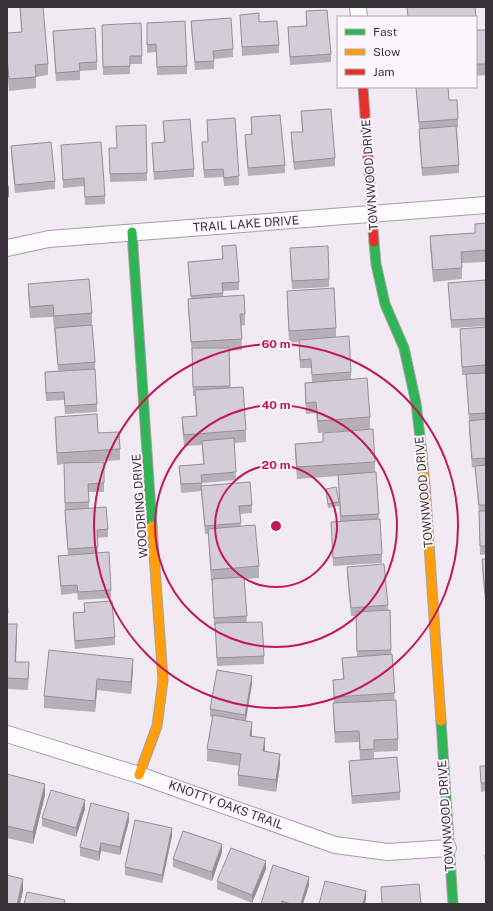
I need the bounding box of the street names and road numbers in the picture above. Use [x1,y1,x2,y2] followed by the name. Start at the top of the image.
[359,119,381,231] street label: TOWNWOOD DRIVE
[192,213,300,235] street label: TRAIL LAKE DRIVE
[412,436,436,548] street label: TOWNWOOD DRIVE
[129,453,151,559] street label: WOODRING DRIVE
[435,760,457,872] street label: TOWNWOOD DRIVE
[167,778,285,832] street label: KNOTTY OAKS TRAIL

